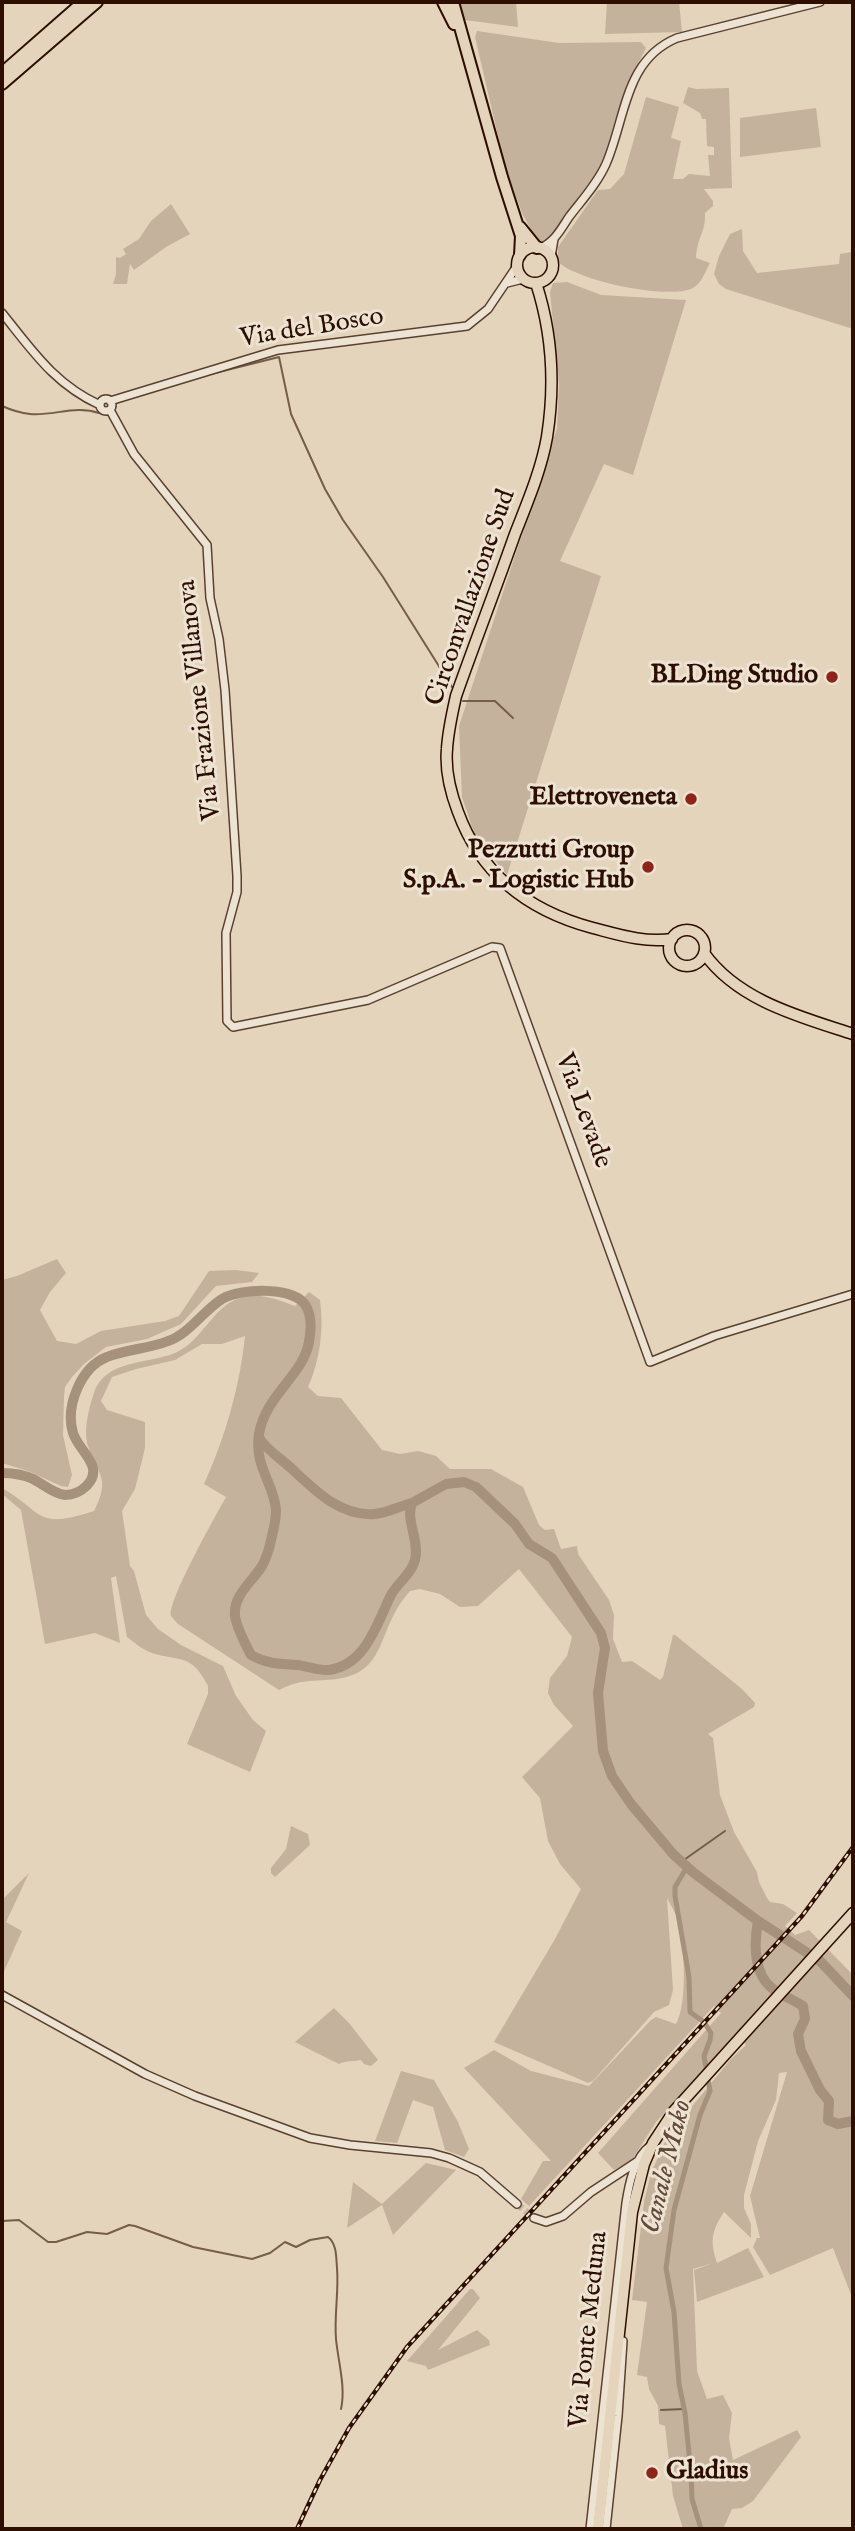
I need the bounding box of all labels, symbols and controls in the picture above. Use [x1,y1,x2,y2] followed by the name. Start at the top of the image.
[238,302,386,356] street label: Via del Bosco
[420,486,524,710] street label: Circonvallazione Sud
[173,578,229,822] street label: Via Frazione Villanova
[650,661,818,693] place label: BLDing Studio
[824,669,840,685] marker: BLDing Studio
[530,783,677,815] place label: Elettroveneta
[683,791,699,807] marker: Elettroveneta
[403,836,634,898] place label: Pezzutti Group S.p.A. - Logistic Hub
[640,859,656,875] marker: Pezzutti Group S.p.A. - Logistic Hub
[547,1049,617,1173] street label: Via Levade
[635,2097,701,2237] water label: Canale Mako
[564,2230,616,2430] street label: Via Ponte Meduna
[666,2457,748,2489] place label: Gladius
[644,2465,660,2481] marker: Gladius

